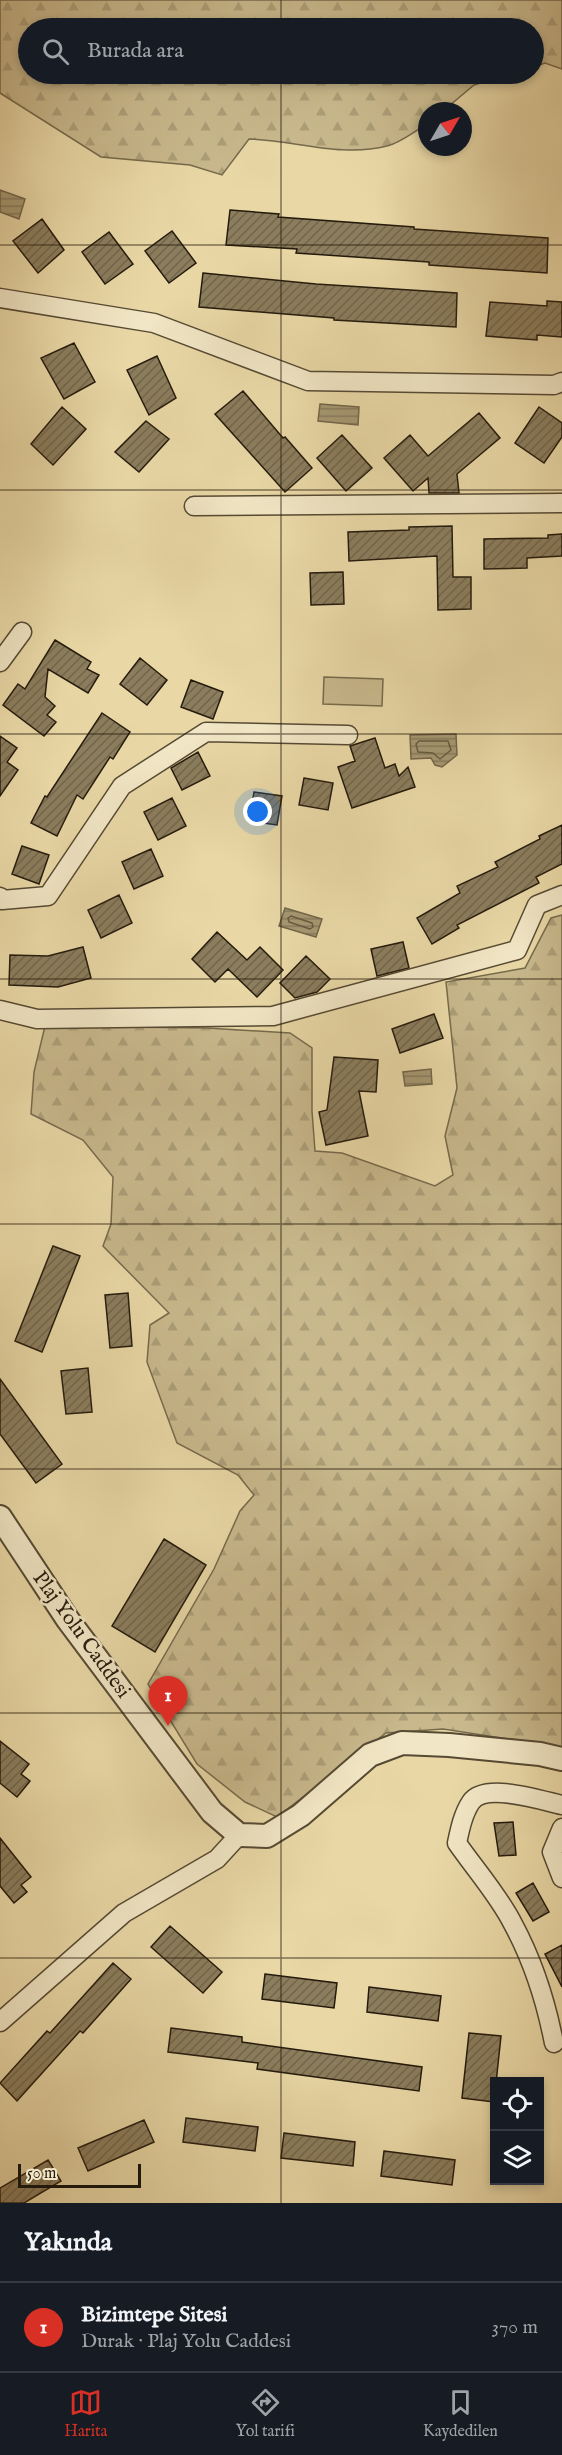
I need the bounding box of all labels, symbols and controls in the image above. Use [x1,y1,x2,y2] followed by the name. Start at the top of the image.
[18,18,544,84] search box
[39,35,72,68] icon: search
[87,37,184,65] text: Burada ara
[418,102,472,156] north arrow
[243,797,272,826] your location
[26,1566,136,1704] street label: Plaj Yolu Caddesi
[148,1676,188,1726] pin: 1
[490,2077,544,2185] map controls
[490,2077,544,2131] button: locate
[490,2131,544,2185] button: layers
[18,2161,141,2188] scale bar
[27,2164,56,2184] text: 50 m
[24,2226,112,2259] text: Yakında
[81,2301,227,2329] text: Bizimtepe Sitesi
[40,2315,47,2340] text: 1
[492,2315,538,2340] text: 370 m
[81,2329,291,2354] text: Durak · Plaj Yolu Caddesi
[64,2386,107,2442] tab: Harita
[236,2386,295,2442] tab: Yol tarifi
[423,2386,498,2442] tab: Kaydedilen

